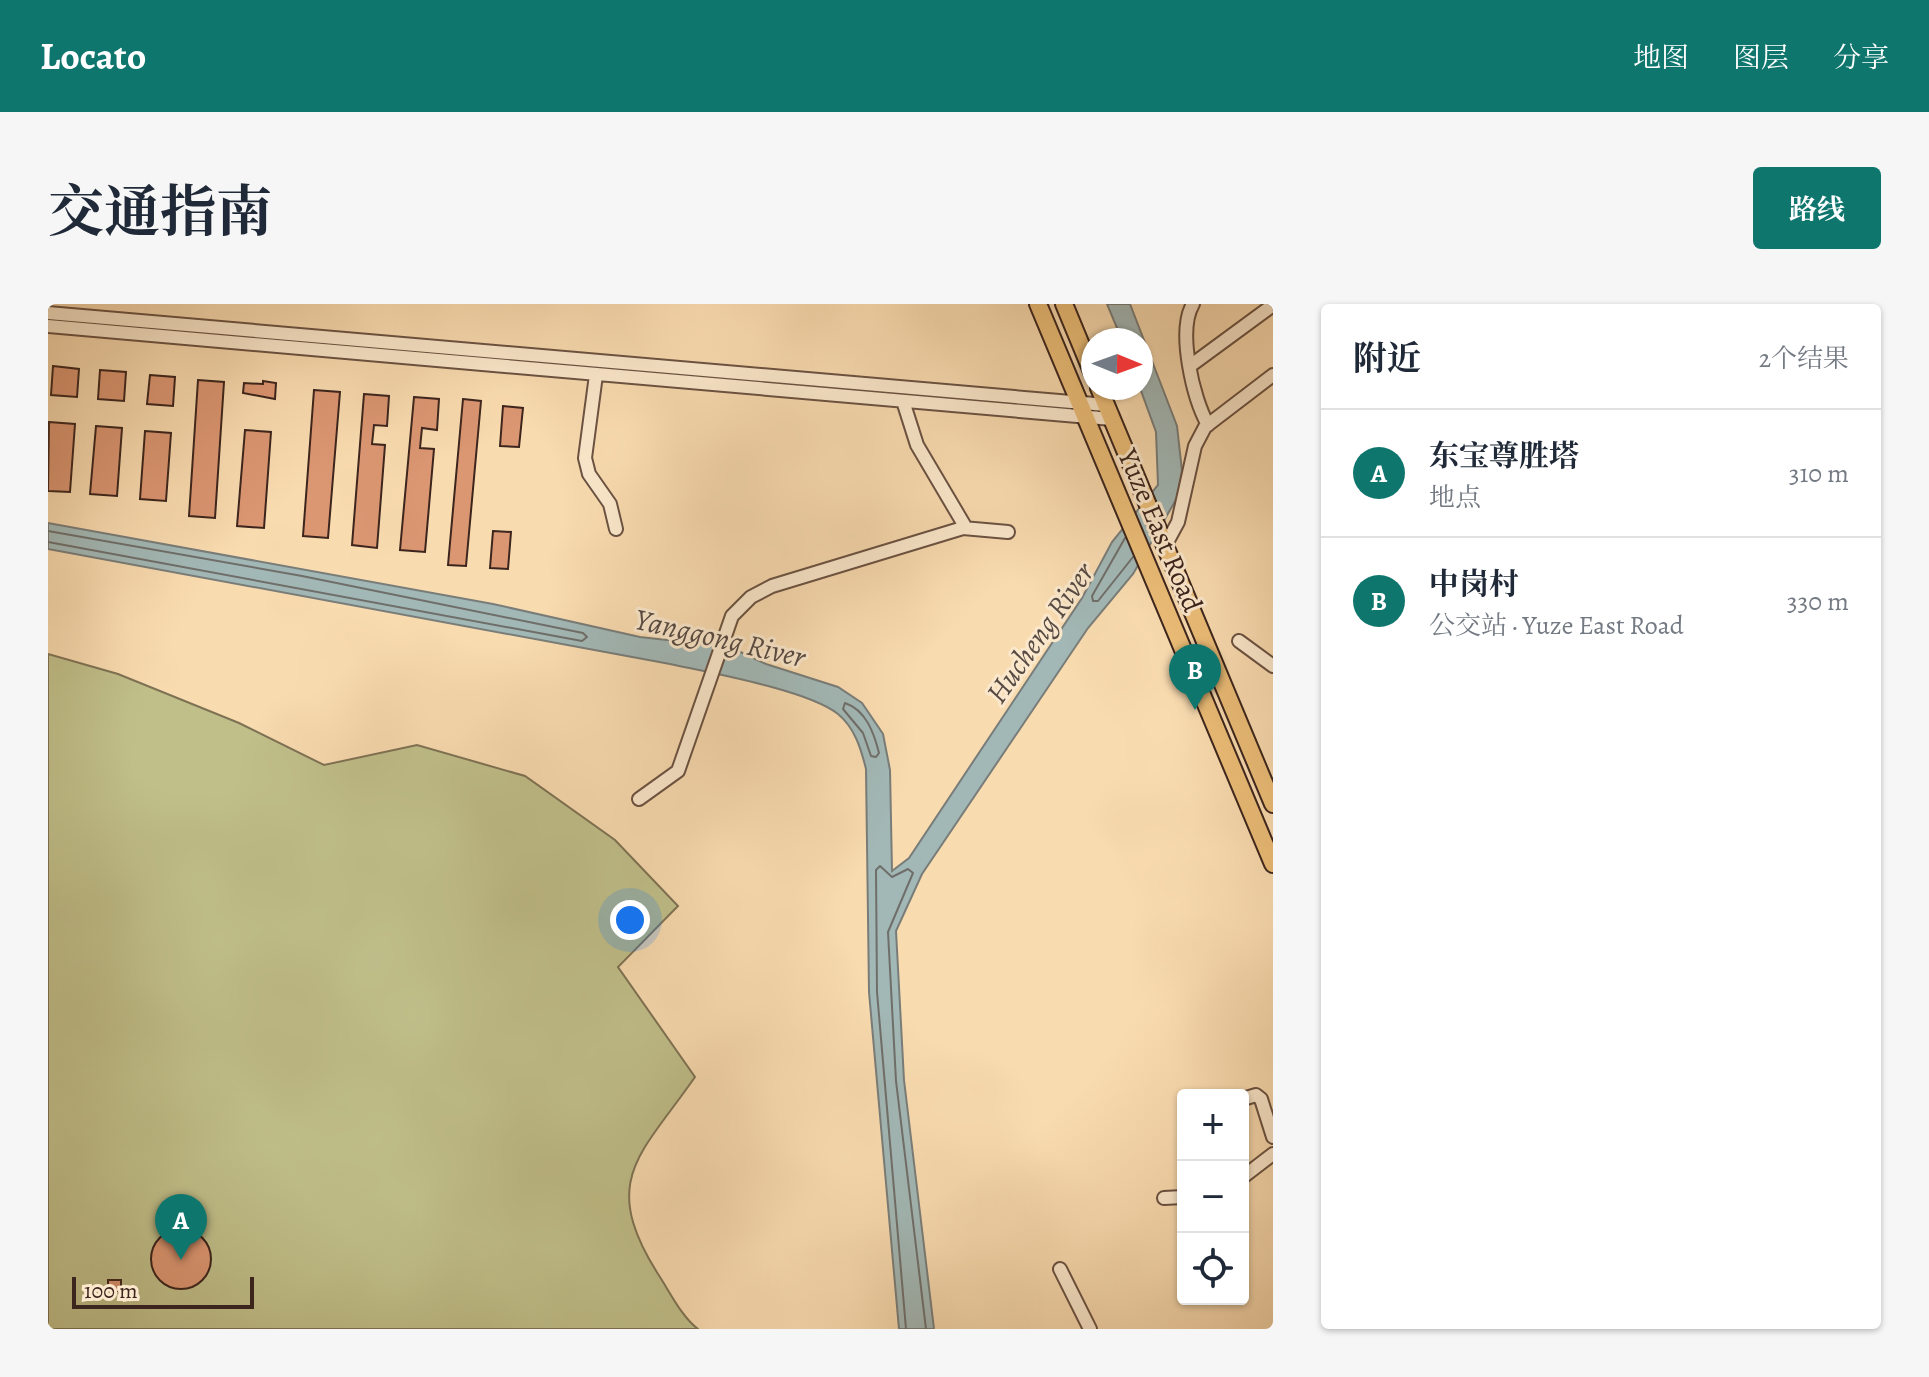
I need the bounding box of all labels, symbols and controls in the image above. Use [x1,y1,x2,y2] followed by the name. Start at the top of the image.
[40,30,146,82] text: Locato
[1633,39,1689,77] text: 地图
[1733,39,1789,77] text: 图层
[1833,39,1889,77] text: 分享
[1753,167,1881,249] button: 路线
[48,174,272,250] text: 交通指南
[1081,328,1153,400] north arrow
[1353,335,1421,382] text: 附近
[1759,341,1849,376] text: 2个结果
[1429,436,1579,476] text: 东宝尊胜塔
[1108,442,1212,619] street label: Yuze East Road
[1371,456,1387,491] text: A
[1789,456,1849,491] text: 310 m
[1429,480,1481,515] text: 地点
[977,553,1104,711] water label: Hucheng River
[1429,564,1519,604] text: 中岗村
[1371,584,1387,619] text: B
[1787,584,1849,619] text: 330 m
[631,599,811,677] water label: Yanggong River
[1429,608,1684,643] text: 公交站 · Yuze East Road
[1169,644,1221,710] pin: B
[610,900,650,940] your location
[1177,1089,1249,1305] map controls
[1177,1089,1249,1161] button: +
[1177,1161,1249,1233] button: −
[155,1194,207,1260] pin: A
[1177,1233,1249,1305] button: locate
[72,1273,254,1309] scale bar
[84,1276,138,1306] text: 100 m

